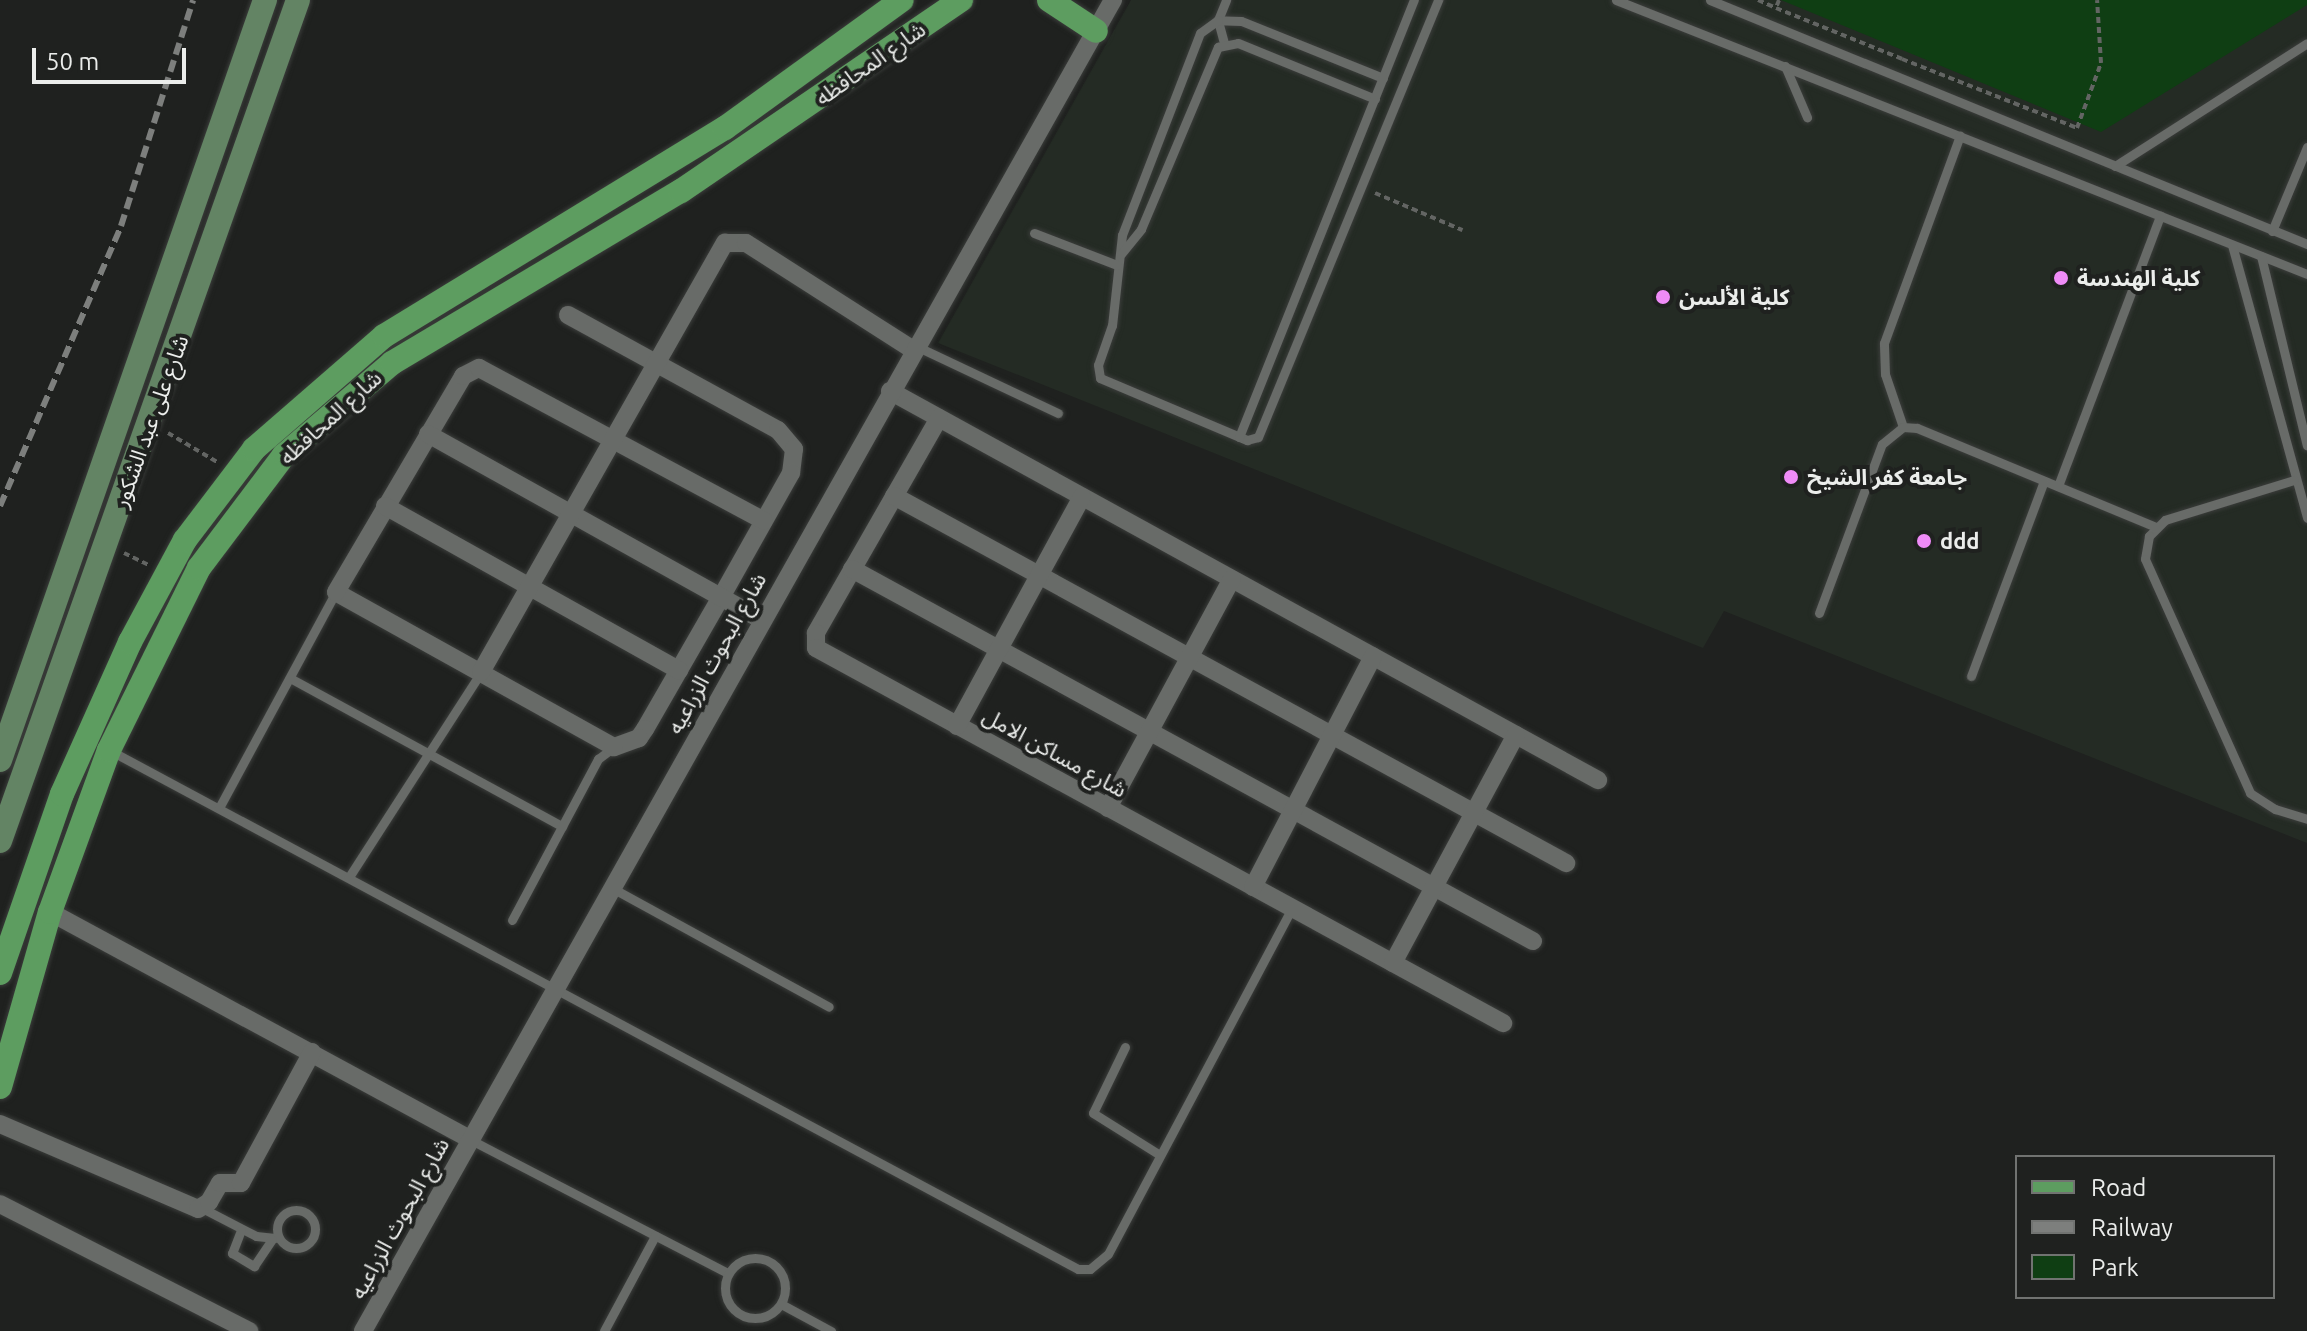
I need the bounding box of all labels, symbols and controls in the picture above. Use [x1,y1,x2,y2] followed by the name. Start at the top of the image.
[810,15,930,111] street label: شارع المحافظه
[36,32,190,82] scale bar
[46,48,99,75] text: 50 m
[2077,265,2200,291] place label: كلية الهندسة
[2052,269,2070,287] marker: كلية الهندسة
[1679,284,1790,310] place label: كلية الألسن
[1654,288,1672,306] marker: كلية الألسن
[107,331,193,511] street label: شارع على عبد الشكور
[274,364,386,470] street label: شارع المحافظه
[1807,464,1967,490] place label: جامعة كفر الشيخ
[1782,468,1800,486] marker: جامعة كفر الشيخ
[1940,528,1980,554] place label: ddd
[1915,532,1933,550] marker: ddd
[661,568,771,738] street label: شارع البحوث الزراعيه
[978,702,1132,802] street label: شارع مساكن الامل
[344,1133,454,1303] street label: شارع البحوث الزراعيه
[2015,1155,2275,1299] legend
[2091,1174,2146,1201] text: Road
[2091,1214,2173,1241] text: Railway
[2091,1254,2139,1281] text: Park

